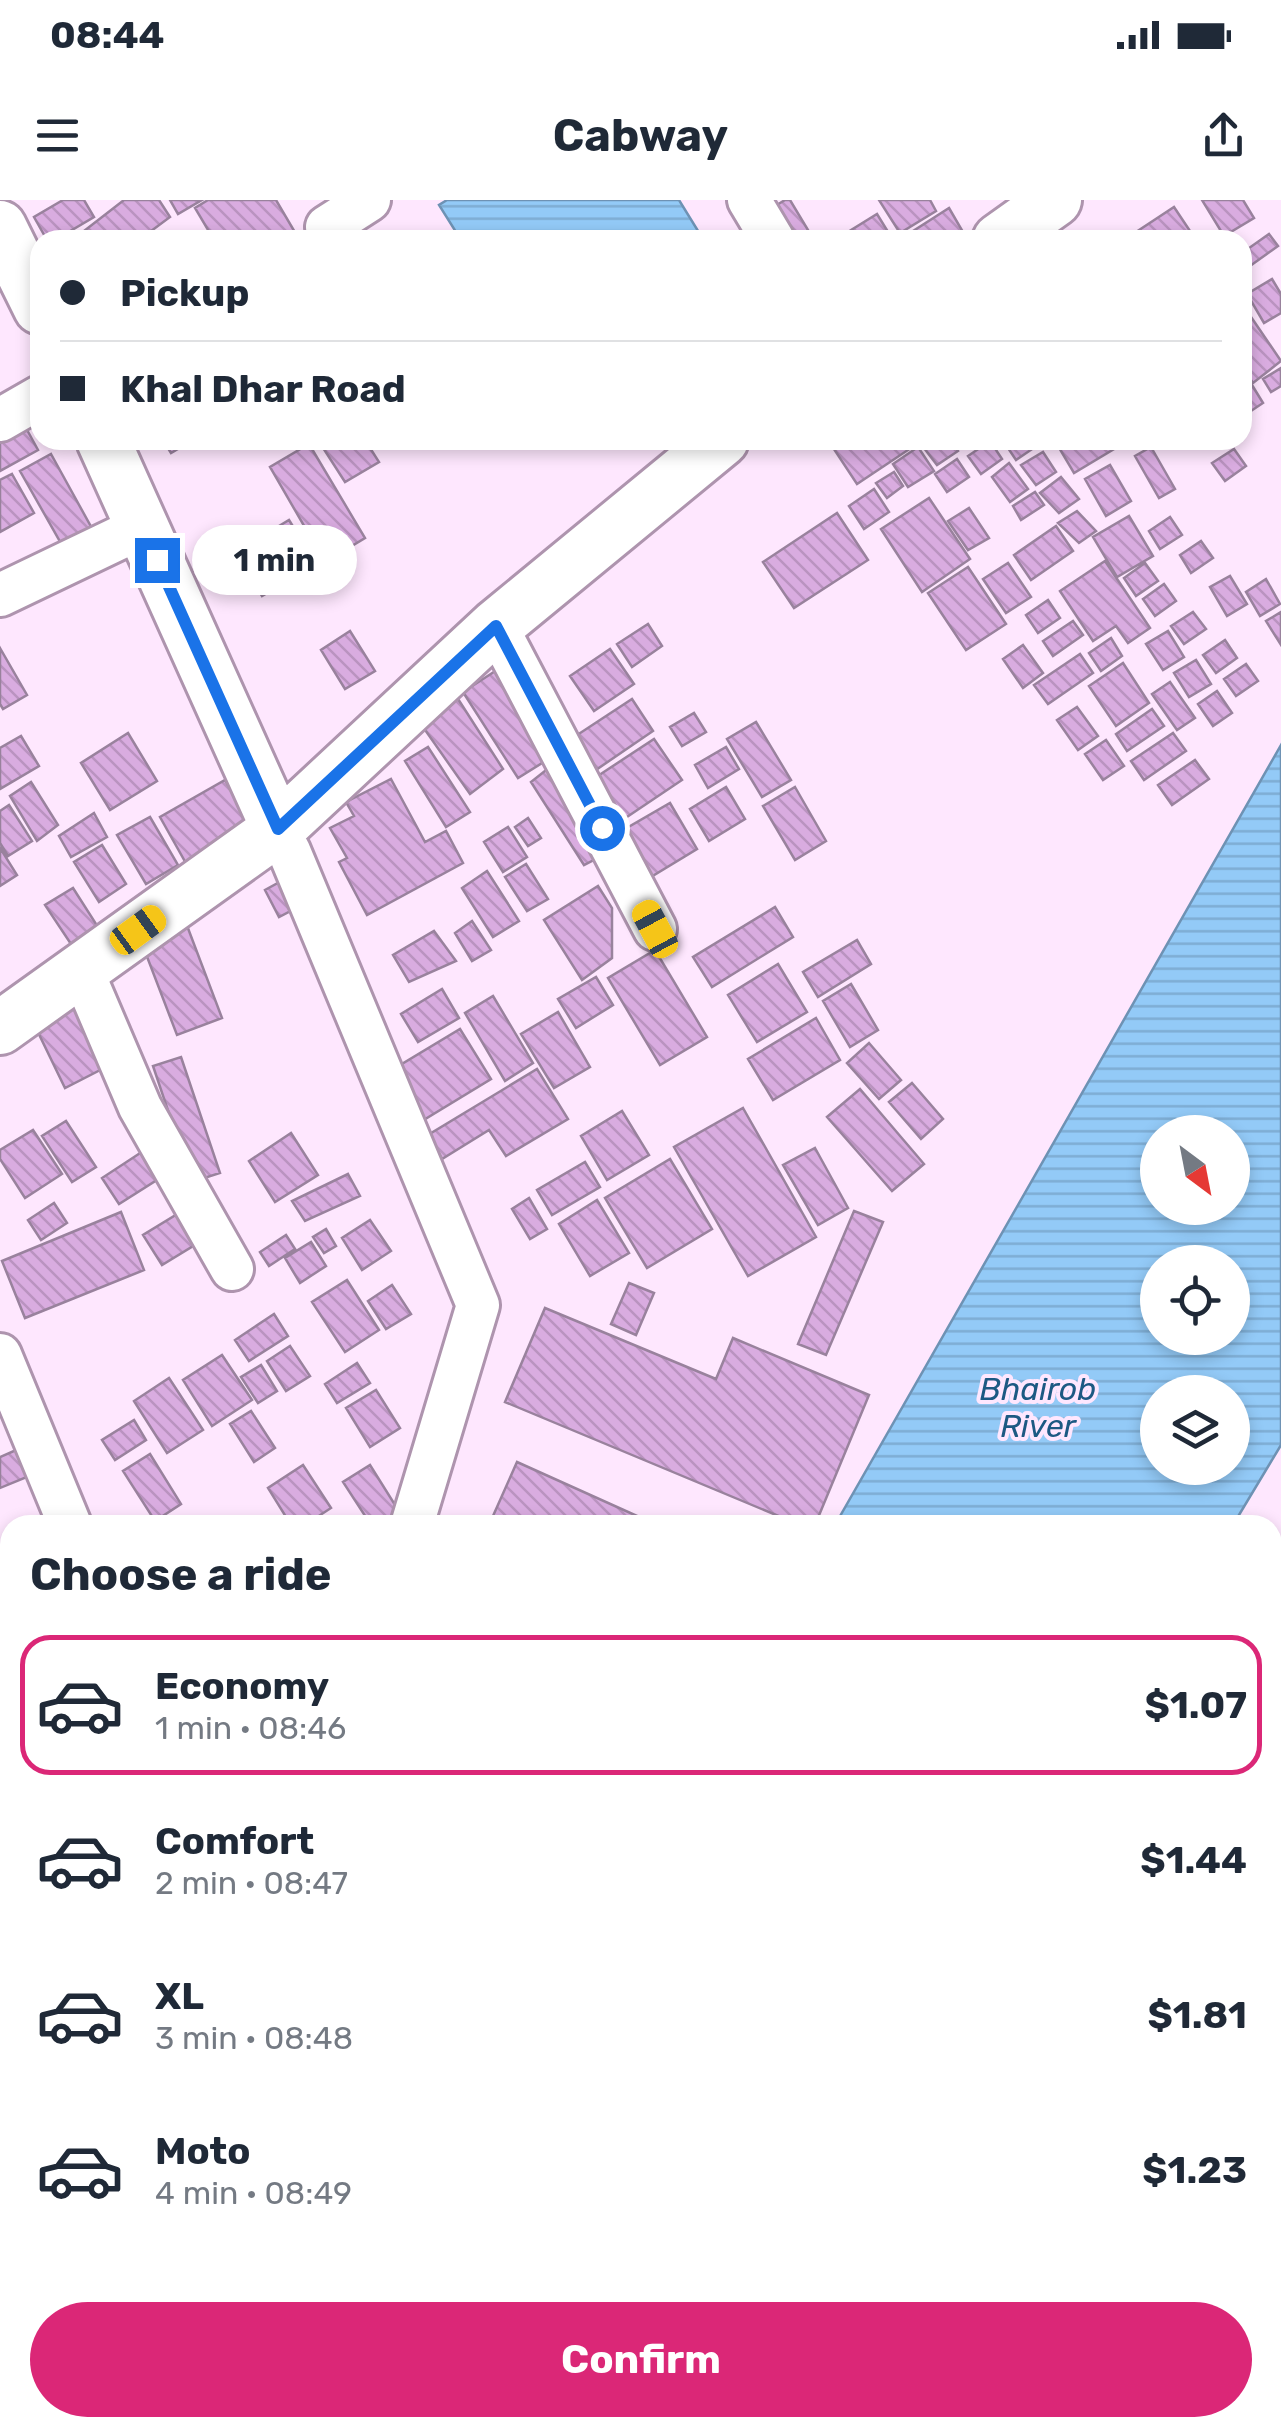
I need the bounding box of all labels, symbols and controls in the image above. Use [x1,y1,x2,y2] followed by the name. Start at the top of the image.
[50,12,165,58] text: 08:44
[30,108,85,163] icon: menu
[1196,108,1251,163] icon: share
[553,109,728,162] text: Cabway
[120,270,249,316] text: Pickup
[120,366,406,412] text: Khal Dhar Road
[192,525,357,595] callout: 1 min
[135,538,180,583] route end
[234,541,315,579] text: 1 min
[580,806,625,851] route start
[628,895,682,963] car
[105,900,171,960] car
[1140,1115,1250,1225] north arrow
[1140,1115,1250,1485] map controls
[1140,1245,1250,1355] button: locate
[980,1370,1096,1445] water label: Bhairob River
[1140,1375,1250,1485] button: layers
[30,1548,332,1601] text: Choose a ride
[35,1660,125,1750] icon: car
[155,1663,329,1709] text: Economy
[1145,1682,1247,1728] text: $1.07
[155,1709,346,1747] text: 1 min · 08:46
[35,1815,125,1905] icon: car
[155,1818,314,1864] text: Comfort
[1140,1837,1247,1883] text: $1.44
[155,1864,348,1902] text: 2 min · 08:47
[35,1970,125,2060] icon: car
[155,1973,204,2019] text: XL
[1147,1992,1247,2038] text: $1.81
[155,2019,353,2057] text: 3 min · 08:48
[35,2125,125,2215] icon: car
[155,2128,251,2174] text: Moto
[1142,2147,1247,2193] text: $1.23
[155,2174,352,2212] text: 4 min · 08:49
[30,2302,1252,2417] button: Confirm

